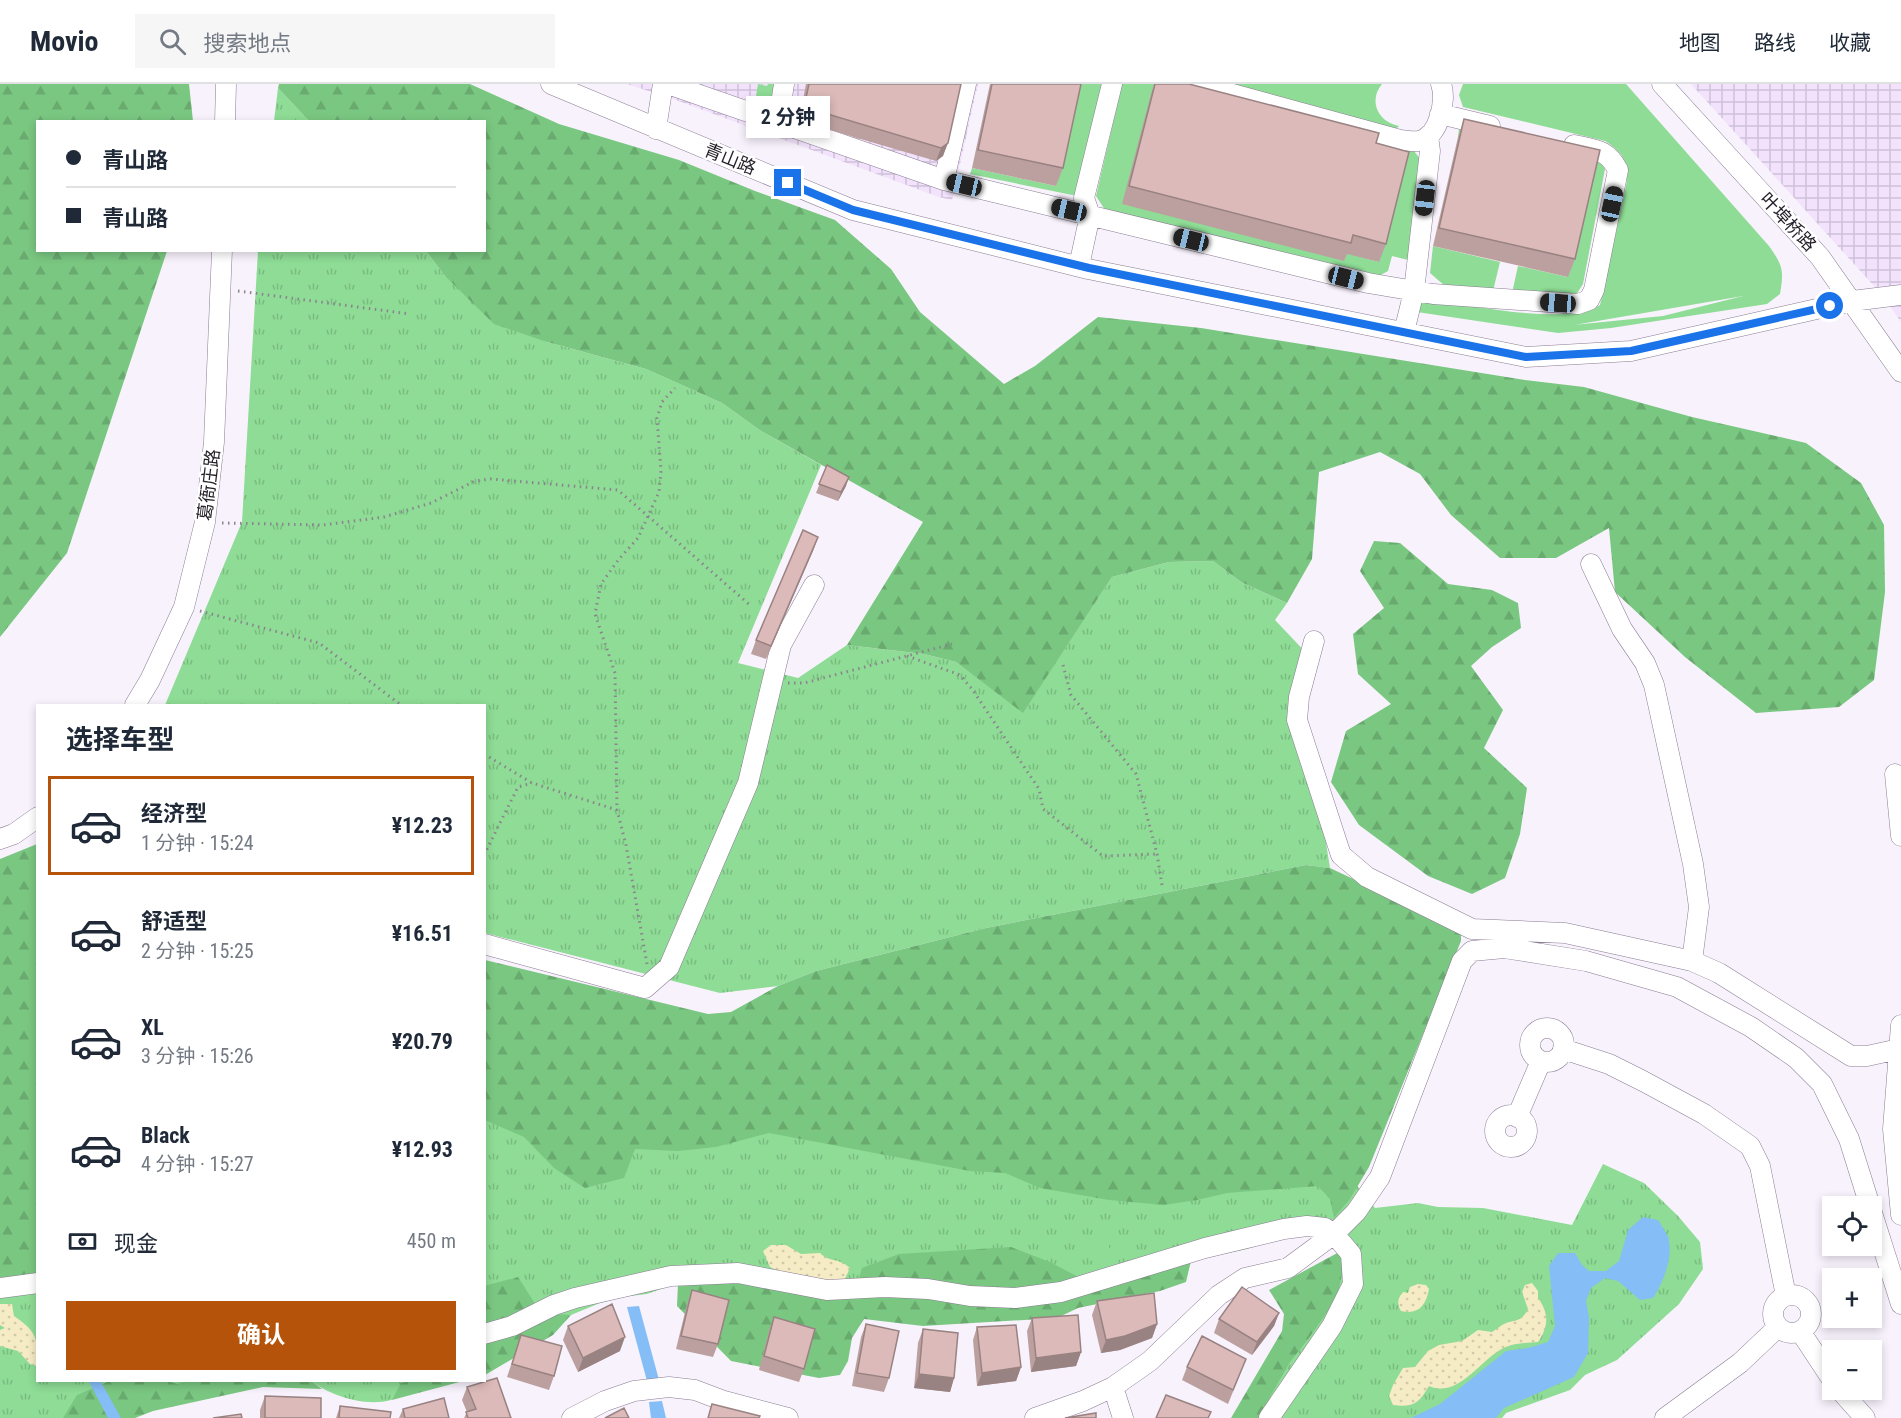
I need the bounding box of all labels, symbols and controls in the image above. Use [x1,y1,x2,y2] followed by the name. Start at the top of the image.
[135,14,555,68] search box
[30,25,99,58] text: Movio
[156,25,189,58] icon: search
[204,31,292,56] text: 搜索地点
[1679,31,1721,55] text: 地图
[1754,31,1796,55] text: 路线
[1829,31,1871,55] text: 收藏
[746,96,830,138] callout: 2 分钟
[761,105,815,129] text: 2 分钟
[701,139,759,178] street label: 青山路
[102,148,168,173] text: 青山路
[774,169,801,196] route end
[944,172,984,198] car
[1414,179,1436,217] car
[1599,185,1625,223] car
[1756,188,1821,255] street label: 叶埠桥路
[1049,197,1089,223] car
[102,206,168,231] text: 青山路
[1171,227,1211,253] car
[1326,265,1366,291] car
[1816,292,1843,319] route start
[1539,293,1577,313] car
[194,448,223,522] street label: 葛衙庄路
[66,724,174,756] text: 选择车型
[69,799,123,853] icon: car
[141,801,207,826] text: 经济型
[392,813,453,838] text: ¥12.23
[141,831,254,855] text: 1 分钟 · 15:24
[69,907,123,961] icon: car
[141,909,207,934] text: 舒适型
[392,921,453,946] text: ¥16.51
[141,939,254,963] text: 2 分钟 · 15:25
[69,1015,123,1069] icon: car
[141,1015,164,1040] text: XL
[392,1029,453,1054] text: ¥20.79
[141,1044,254,1068] text: 3 分钟 · 15:26
[69,1123,123,1177] icon: car
[141,1123,190,1148] text: Black
[392,1137,453,1162] text: ¥12.93
[141,1152,254,1176] text: 4 分钟 · 15:27
[1822,1196,1882,1400] map controls
[1822,1196,1882,1256] button: locate
[66,1225,99,1258] icon: cash
[407,1229,456,1253] text: 450 m
[114,1231,158,1256] text: 现金
[1822,1268,1882,1328] button: +
[66,1301,456,1370] button: 确认
[1822,1340,1882,1400] button: −

